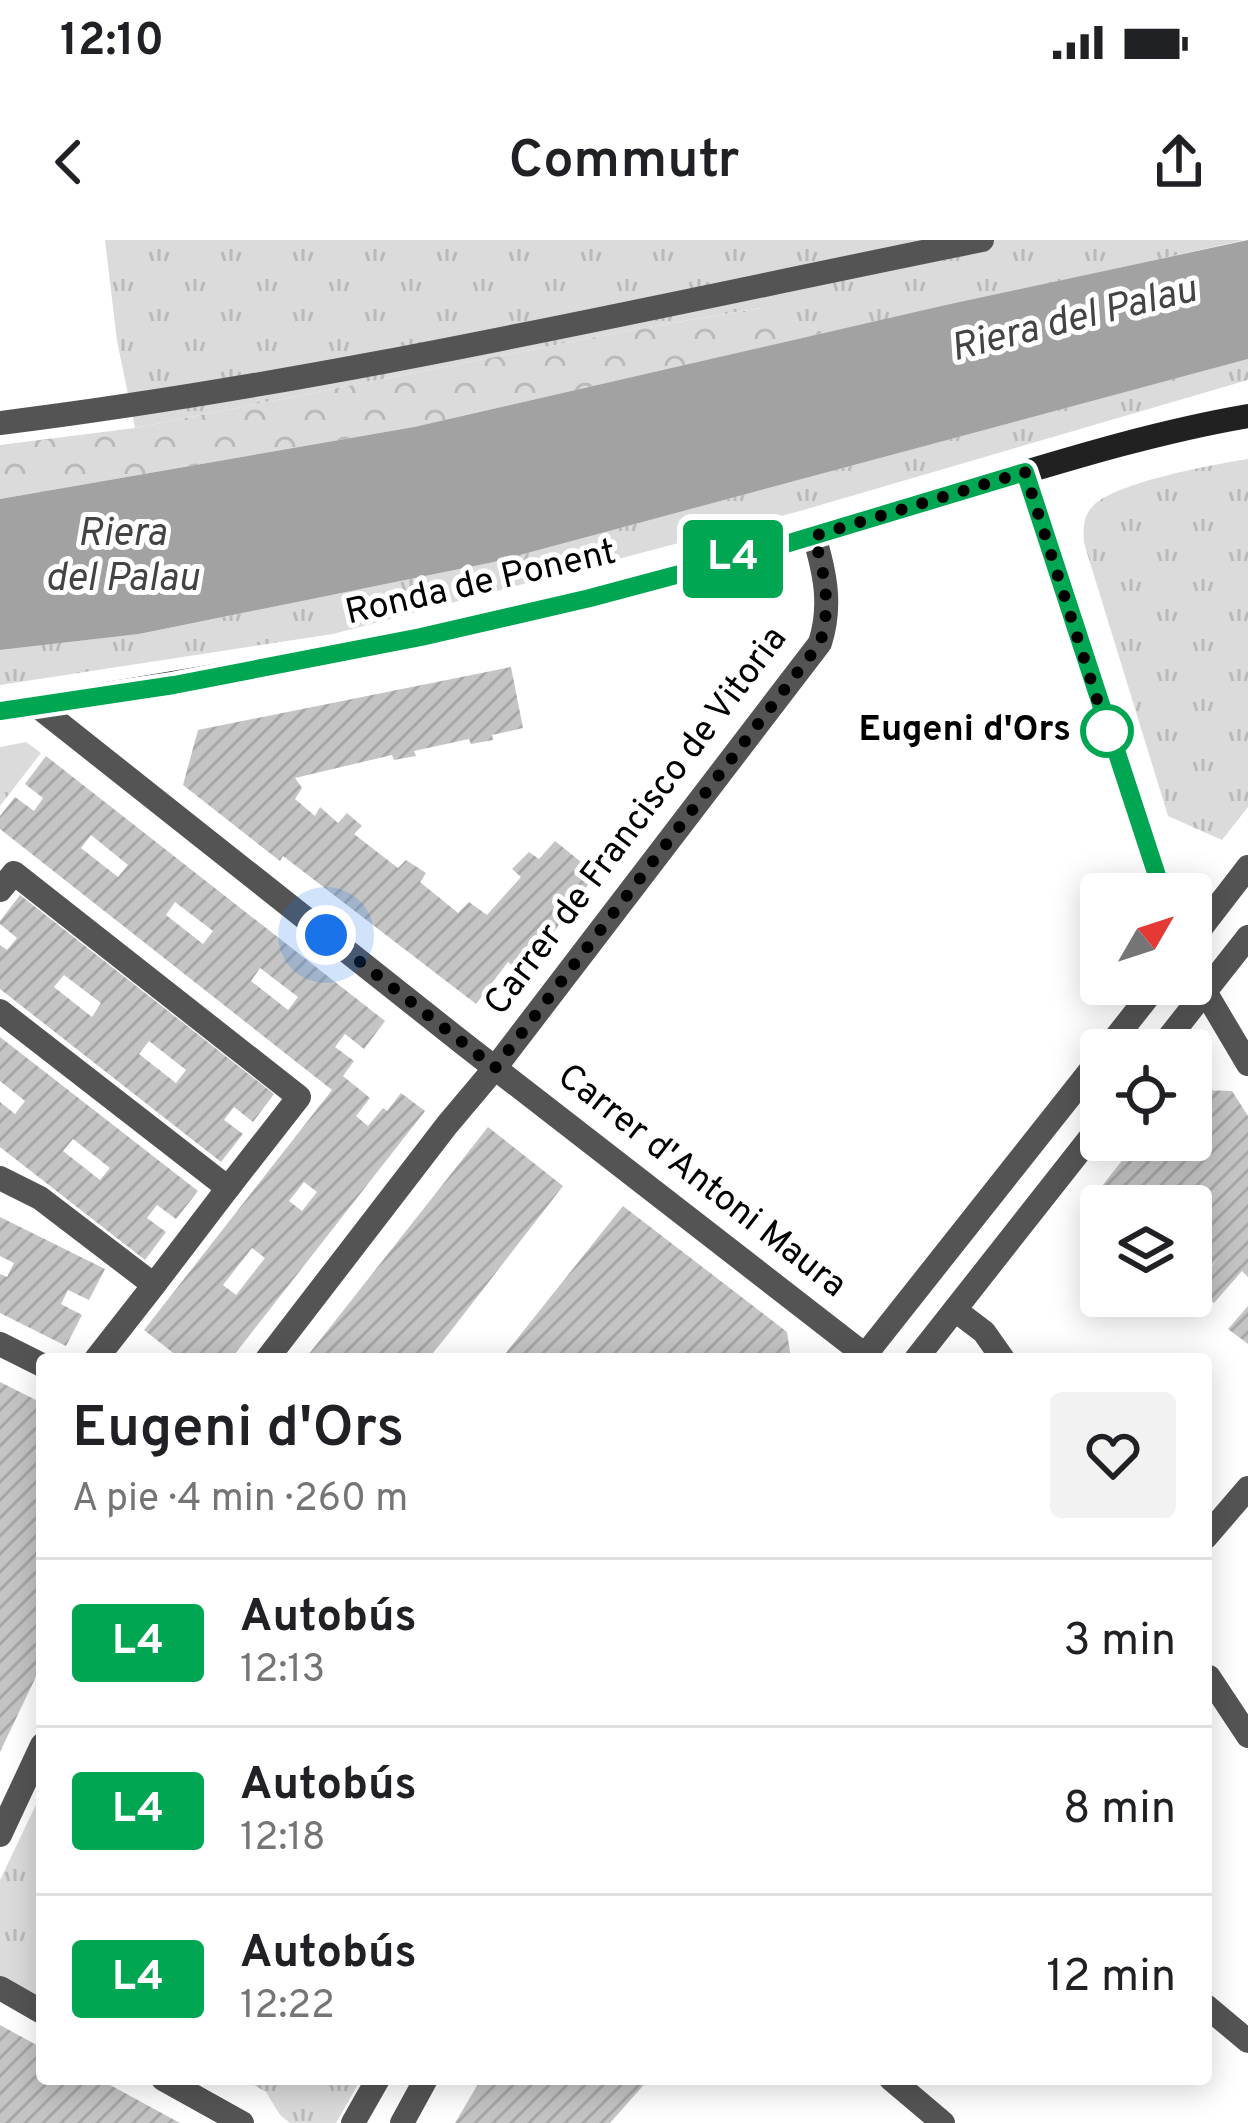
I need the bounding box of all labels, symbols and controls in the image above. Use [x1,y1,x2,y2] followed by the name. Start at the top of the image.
[60,14,164,71] text: 12:10
[509,128,739,197] text: Commutr
[36,129,102,195] icon: back
[1146,129,1212,195] icon: share
[946,267,1203,375] water label: Riera del Palau
[45,511,200,605] water label: Riera del Palau
[679,520,787,598] line badge: L4
[341,531,621,637] street label: Ronda de Ponent
[707,532,759,585] text: L4
[475,618,799,1026] street label: Carrer de Francisco de Vitoria
[1082,706,1132,756] marker: Eugeni d'Ors
[858,708,1071,754] place label: Eugeni d'Ors
[1080,873,1212,1005] north arrow
[1080,873,1212,1317] map controls
[296,905,356,965] your location
[1080,1029,1212,1161] button: locate
[547,1055,855,1309] street label: Carrer d'Antoni Maura
[1080,1185,1212,1317] button: layers
[1050,1392,1176,1518] button: heart
[72,1395,404,1467] text: Eugeni d'Ors
[72,1476,408,1525] text: A pie · 4 min · 260 m
[240,1590,417,1647] text: Autobús
[1063,1614,1176,1671] text: 3 min
[112,1616,164,1669] text: L4
[240,1647,325,1696] text: 12:13
[240,1758,417,1815] text: Autobús
[1063,1782,1176,1839] text: 8 min
[112,1784,164,1837] text: L4
[240,1815,326,1864] text: 12:18
[240,1926,417,1983] text: Autobús
[1046,1950,1176,2007] text: 12 min
[112,1952,164,2005] text: L4
[240,1983,335,2032] text: 12:22

